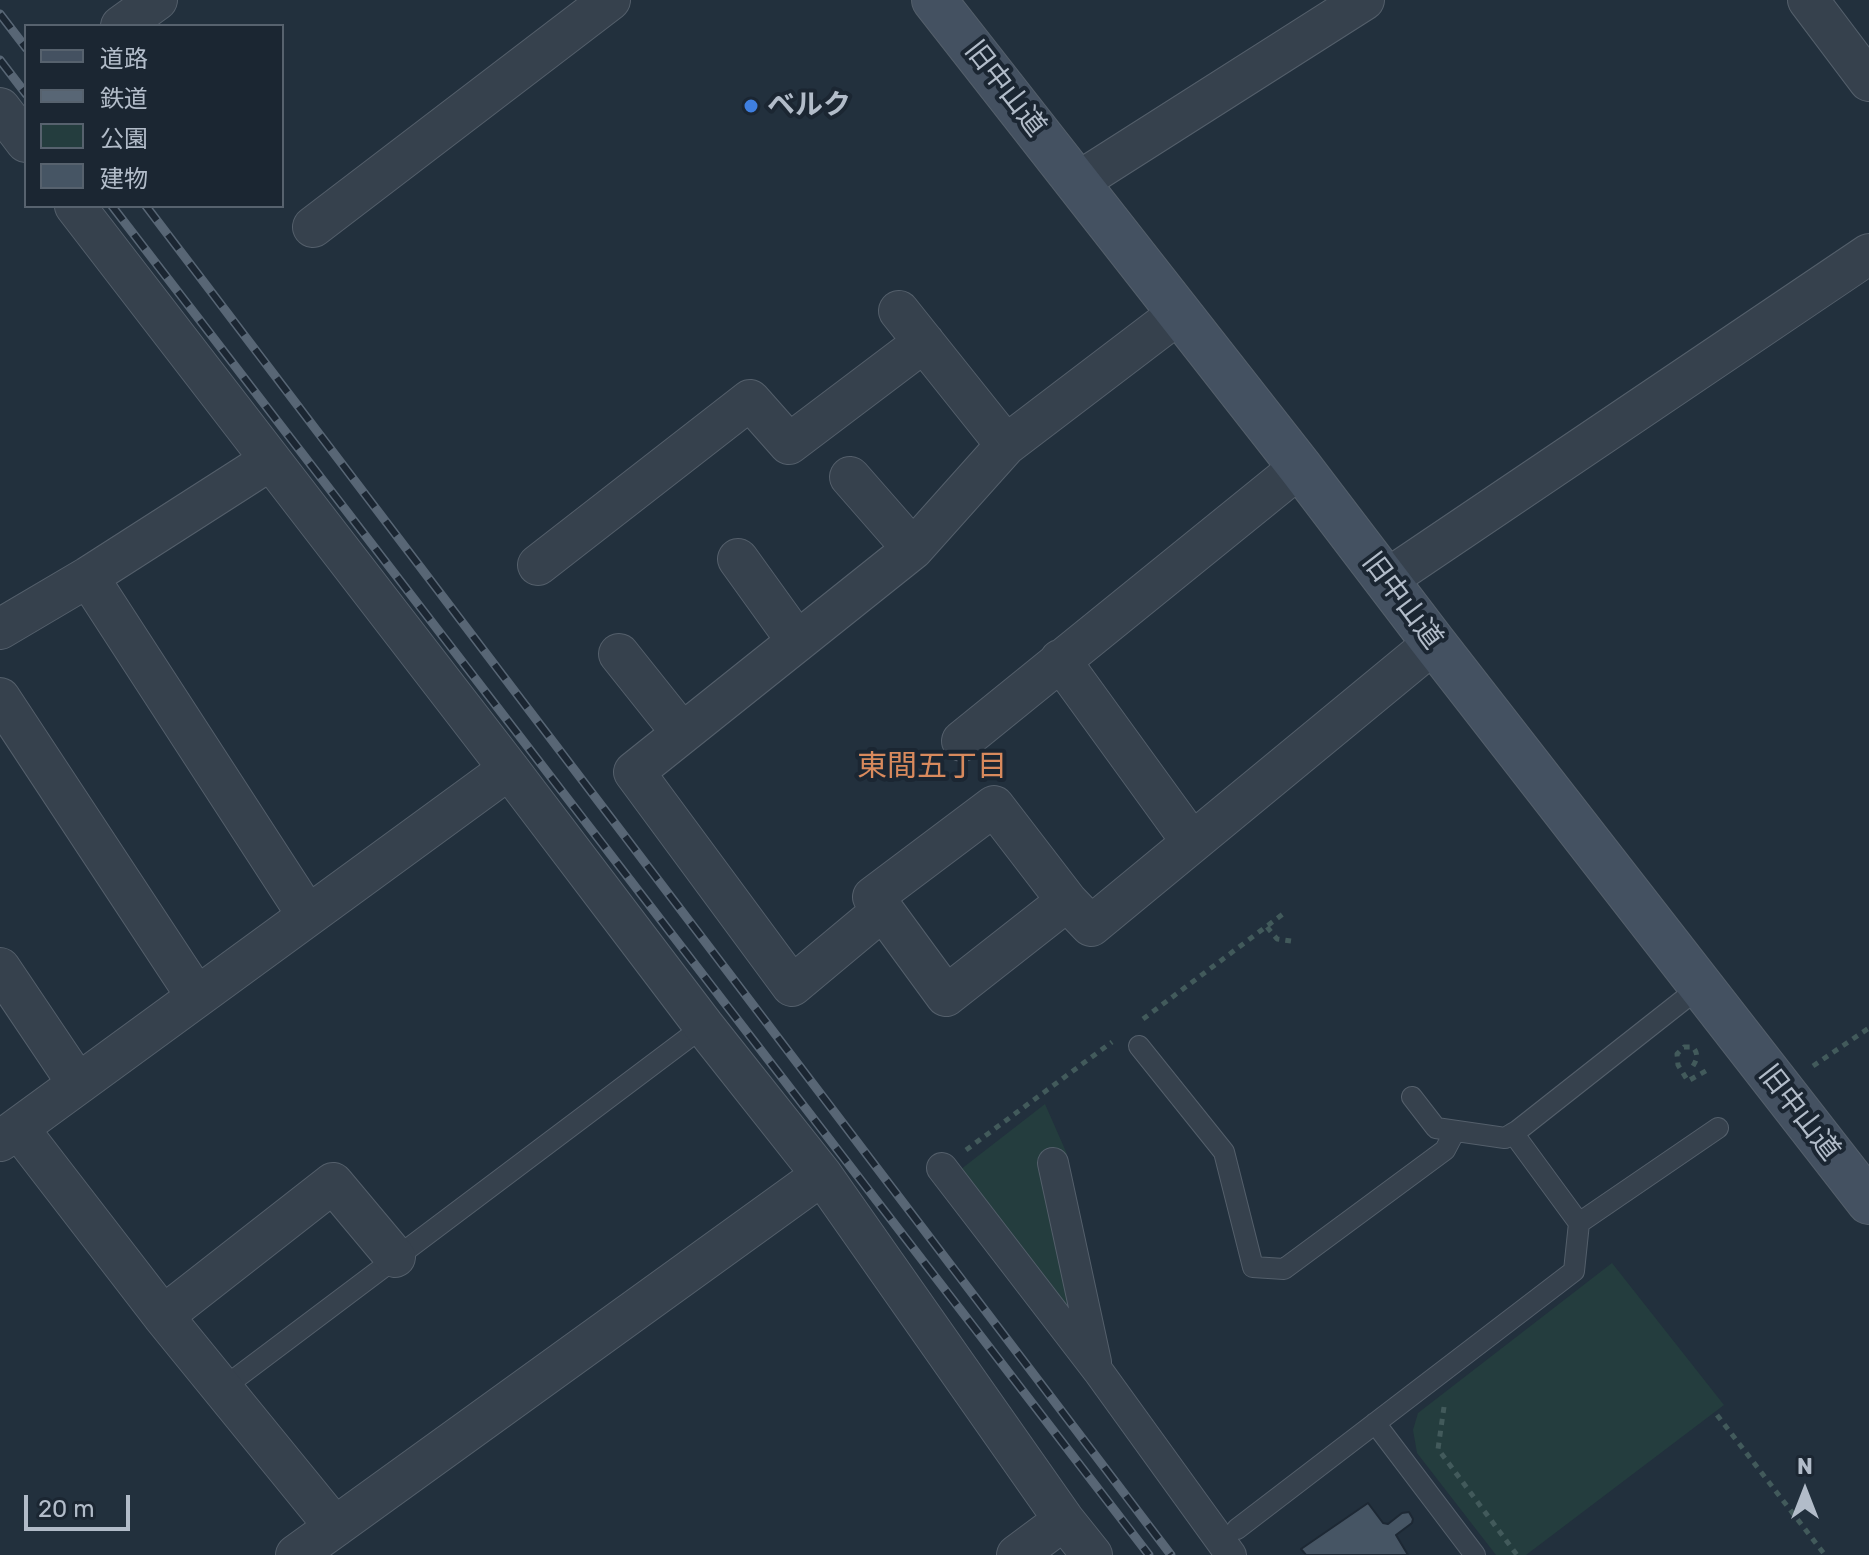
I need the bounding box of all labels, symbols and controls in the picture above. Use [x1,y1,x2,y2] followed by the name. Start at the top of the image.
[24,24,284,208] legend
[957,35,1053,143] street label: 旧中山道
[100,45,148,73] text: 道路
[100,85,148,113] text: 鉄道
[767,89,851,123] place label: ベルク
[742,97,760,115] marker: ベルク
[100,125,148,153] text: 公園
[100,165,148,193] text: 建物
[1355,546,1449,656] street label: 旧中山道
[857,749,1007,785] district label: 東間五丁目
[1751,1059,1847,1167] street label: 旧中山道
[1765,1451,1845,1531] north arrow
[1797,1453,1813,1480] text: N
[28,1479,134,1529] scale bar
[38,1495,95,1523] text: 20 m

